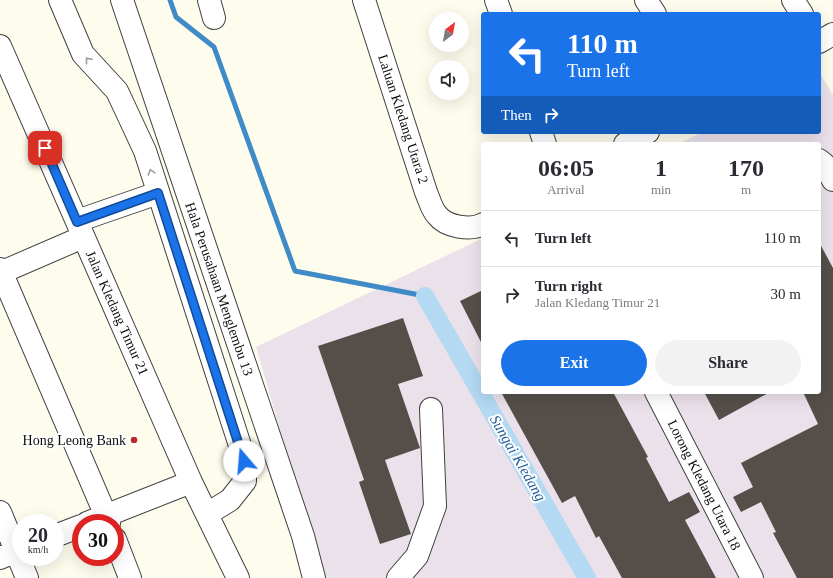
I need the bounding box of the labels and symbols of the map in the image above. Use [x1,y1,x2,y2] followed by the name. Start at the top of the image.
[429,12,469,52] north arrow
[375,53,431,185] street label: Laluan Kledang Utara 2
[86,58,93,65] one-way arrow
[28,131,62,165] pin
[148,168,156,175] one-way arrow
[182,200,256,378] street label: Hala Perusahaan Menglembu 13
[83,248,151,378] street label: Jalan Kledang Timur 21
[487,412,549,504] water label: Sungai Kledang
[665,417,743,553] street label: Lorong Kledang Utara 18
[23,433,126,448] place label: Hong Leong Bank
[129,435,139,445] marker: Hong Leong Bank
[223,440,265,482] position arrow
[72,514,124,566] speed limit sign: 30

